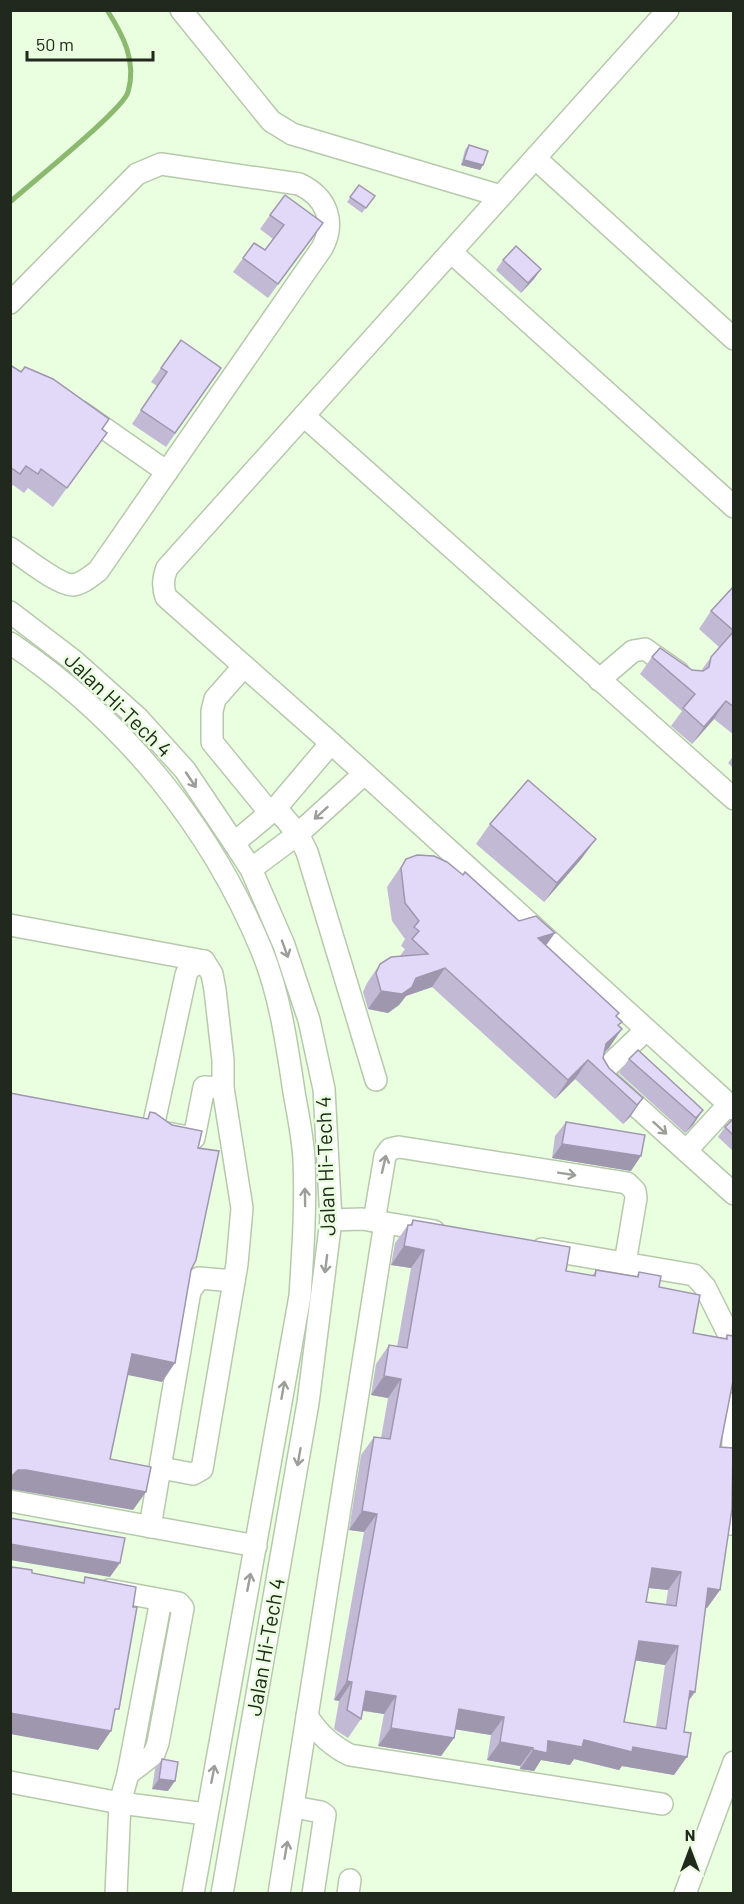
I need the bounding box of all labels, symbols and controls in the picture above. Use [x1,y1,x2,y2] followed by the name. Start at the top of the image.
[27,24,153,62] scale bar
[36,33,74,55] text: 50 m
[60,646,178,761] street label: Jalan Hi-Tech 4
[185,771,197,787] one-way arrow
[314,806,329,820] one-way arrow
[281,940,292,958] one-way arrow
[310,1096,339,1236] street label: Jalan Hi-Tech 4
[652,1121,667,1135] one-way arrow
[379,1155,391,1174] one-way arrow
[557,1169,576,1180] one-way arrow
[299,1187,310,1207] one-way arrow
[320,1254,331,1274] one-way arrow
[278,1381,289,1400] one-way arrow
[293,1447,304,1467] one-way arrow
[244,1573,255,1592] one-way arrow
[240,1576,289,1718] street label: Jalan Hi-Tech 4
[208,1764,219,1784] one-way arrow
[660,1820,720,1880] north arrow
[685,1825,695,1844] text: N
[281,1841,292,1860] one-way arrow

